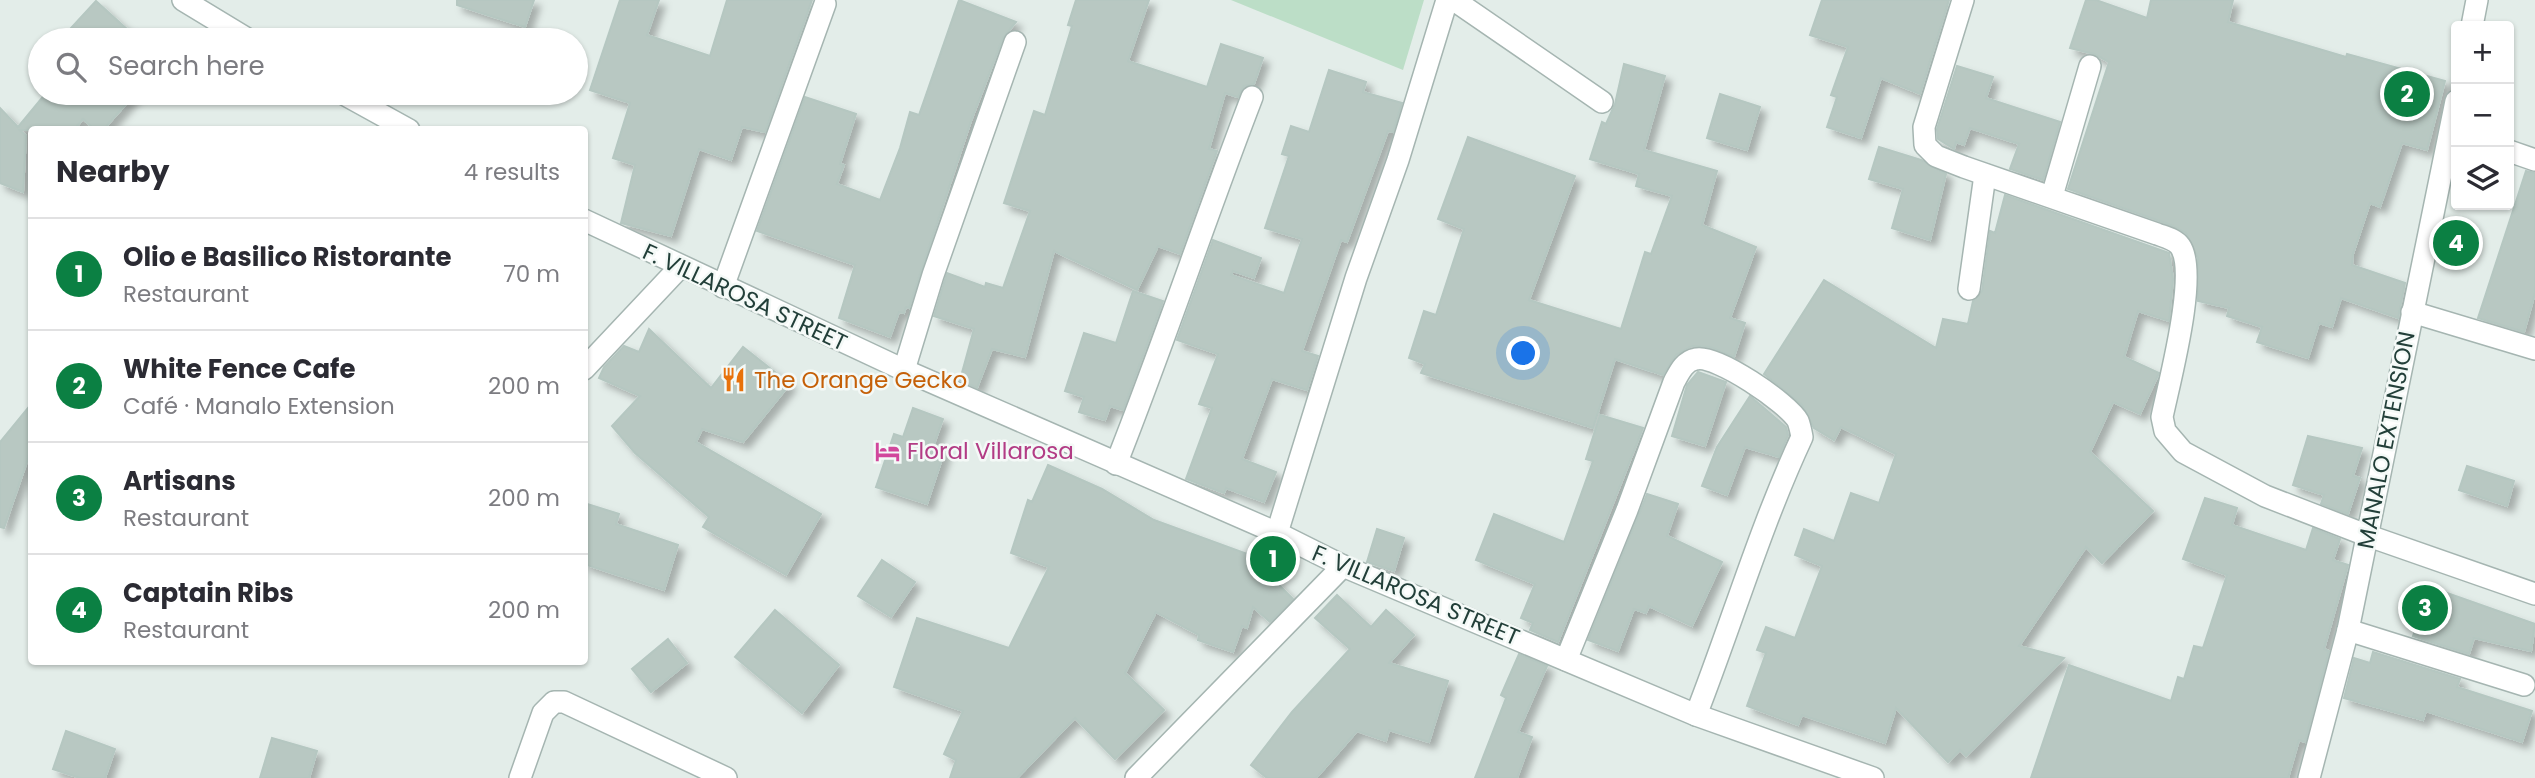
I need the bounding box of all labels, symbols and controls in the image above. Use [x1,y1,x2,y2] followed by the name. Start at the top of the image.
[2451,21,2514,210] map controls
[2451,21,2514,84] button: +
[28,28,588,105] search box
[52,48,90,86] icon: search
[108,48,265,84] text: Search here
[2384,68,2430,120] pin: 2
[2451,84,2514,147] button: −
[2451,147,2514,210] button: layers
[56,150,170,193] text: Nearby
[464,156,560,188] text: 4 results
[2433,217,2479,269] pin: 4
[637,236,853,358] street label: F. VILLAROSA STREET
[123,239,452,275] text: Olio e Basilico Ristorante
[75,258,83,290] text: 1
[503,258,560,290] text: 70 m
[123,278,249,310] text: Restaurant
[2349,328,2423,552] street label: MANALO EXTENSION
[1506,336,1540,370] your location
[123,351,356,387] text: White Fence Cafe
[754,364,967,396] place label: The Orange Gecko
[720,366,748,394] restaurant icon: The Orange Gecko
[72,370,86,402] text: 2
[488,370,560,402] text: 200 m
[123,390,395,422] text: Café · Manalo Extension
[907,435,1074,467] place label: Floral Villarosa
[873,437,901,465] hotel icon: Floral Villarosa
[123,463,236,499] text: Artisans
[72,482,86,514] text: 3
[488,482,560,514] text: 200 m
[123,502,249,534] text: Restaurant
[1250,533,1296,585] pin: 1
[1307,537,1525,653] street label: F. VILLAROSA STREET
[123,575,294,611] text: Captain Ribs
[2402,582,2448,634] pin: 3
[71,594,87,626] text: 4
[488,594,560,626] text: 200 m
[123,614,249,646] text: Restaurant

